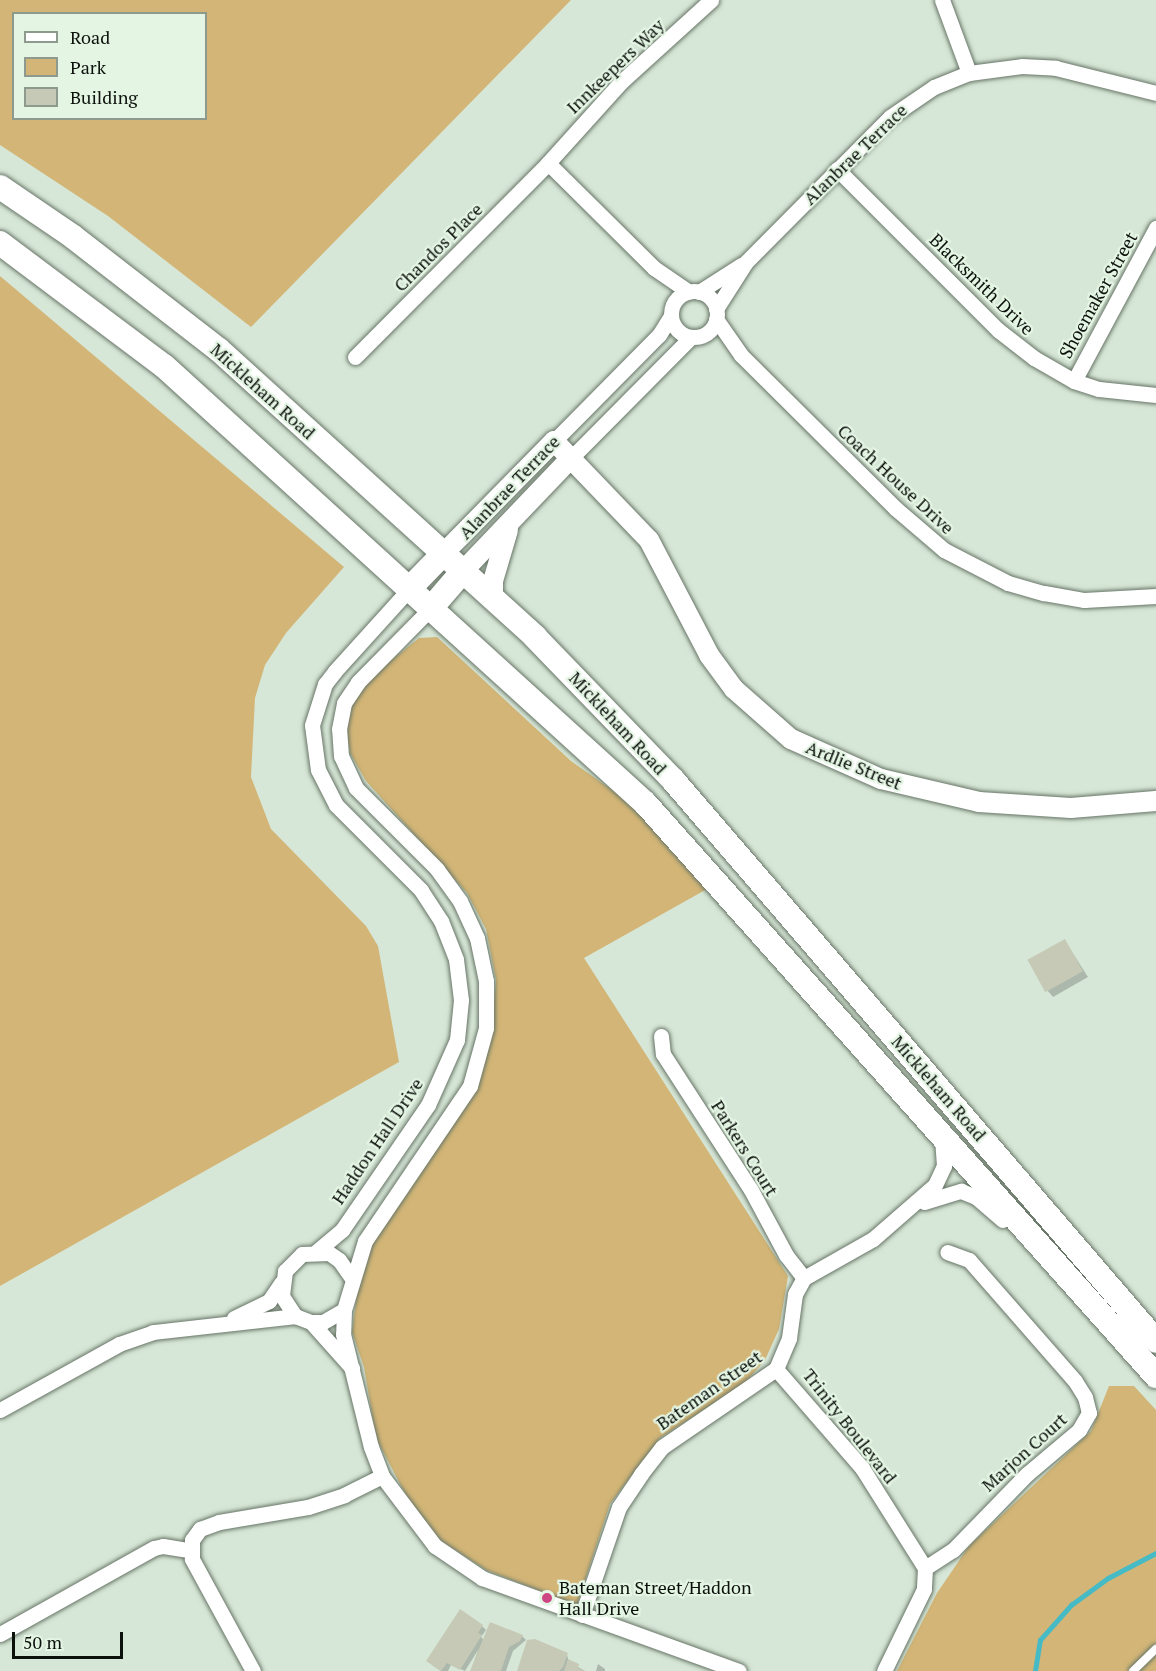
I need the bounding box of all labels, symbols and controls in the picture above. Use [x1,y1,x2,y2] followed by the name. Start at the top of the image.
[12,12,207,120] legend
[562,14,668,118] street label: Innkeepers Way
[70,25,110,49] text: Road
[70,55,106,79] text: Park
[70,85,138,109] text: Building
[799,99,911,209] street label: Alanbrae Terrace
[389,198,487,296] street label: Chandos Place
[1054,228,1142,362] street label: Shoemaker Street
[925,229,1039,339] street label: Blacksmith Drive
[206,339,320,443] street label: Mickleham Road
[833,420,959,538] street label: Coach House Drive
[454,431,564,543] street label: Alanbrae Terrace
[565,667,671,779] street label: Mickleham Road
[803,736,905,794] street label: Ardlie Street
[887,1031,991,1145] street label: Mickleham Road
[327,1074,427,1208] street label: Haddon Hall Drive
[707,1096,783,1200] street label: Parkers Court
[652,1346,766,1434] street label: Bateman Street
[798,1364,902,1488] street label: Trinity Boulevard
[977,1408,1071,1496] street label: Marjon Court
[559,1577,752,1620] place label: Bateman Street/Haddon Hall Drive
[540,1591,554,1605] marker: Bateman Street/Haddon Hall Drive
[15,1620,126,1658] scale bar
[23,1630,62,1654] text: 50 m

